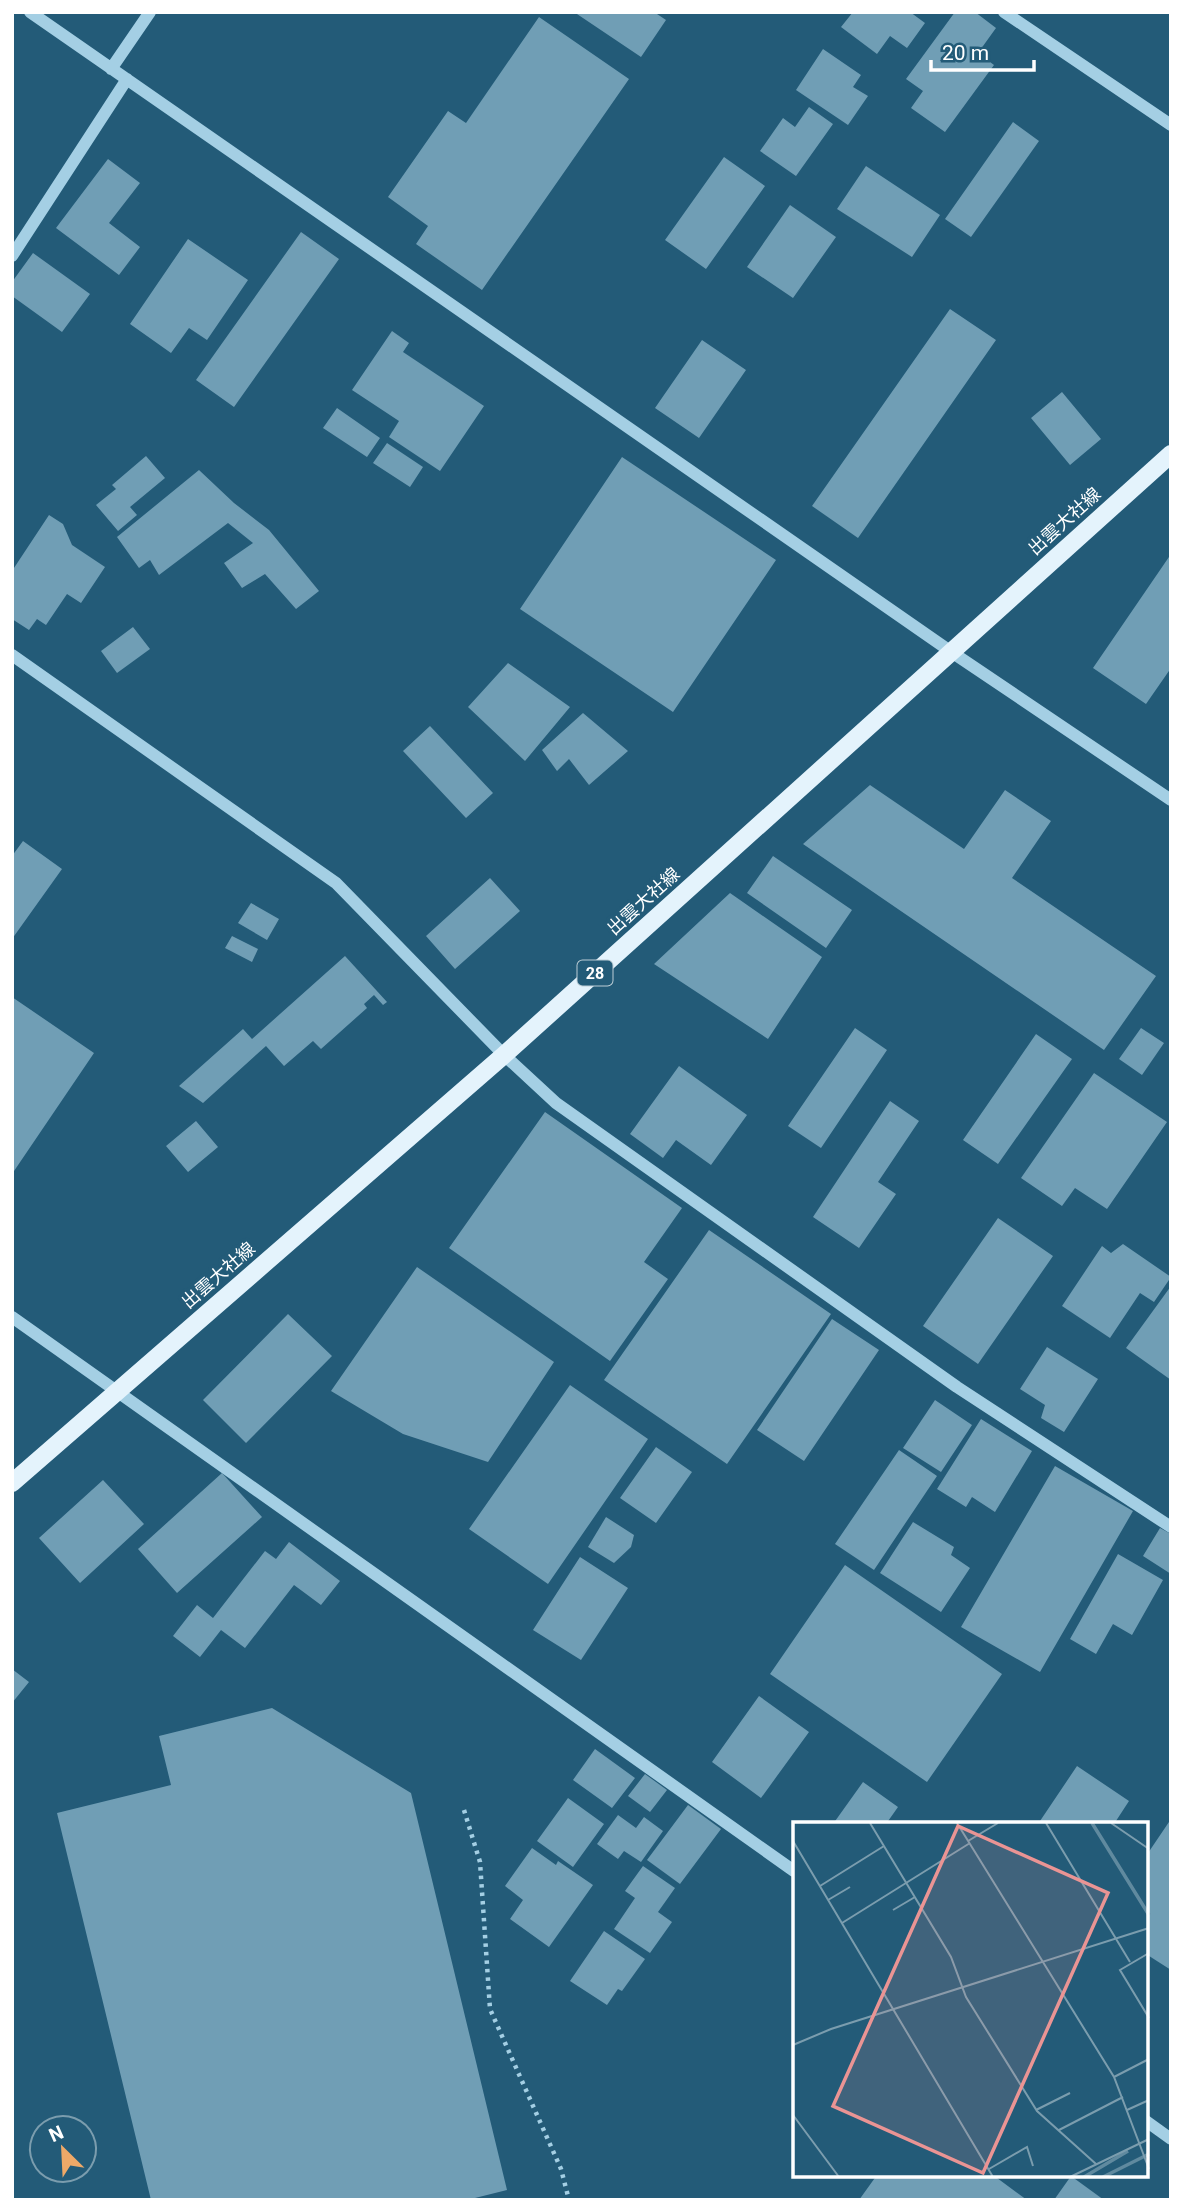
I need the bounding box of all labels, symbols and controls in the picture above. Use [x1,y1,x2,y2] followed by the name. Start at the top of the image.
[931,28,1034,72] scale bar
[942,41,989,65] text: 20 m
[1024,483,1104,559] street label: 出雲大社線
[603,863,683,939] street label: 出雲大社線
[578,960,612,986] road number: 28
[177,1238,259,1312] street label: 出雲大社線
[793,1822,1148,2177] inset map
[28,2114,98,2184] north arrow
[45,2121,67,2147] text: N

